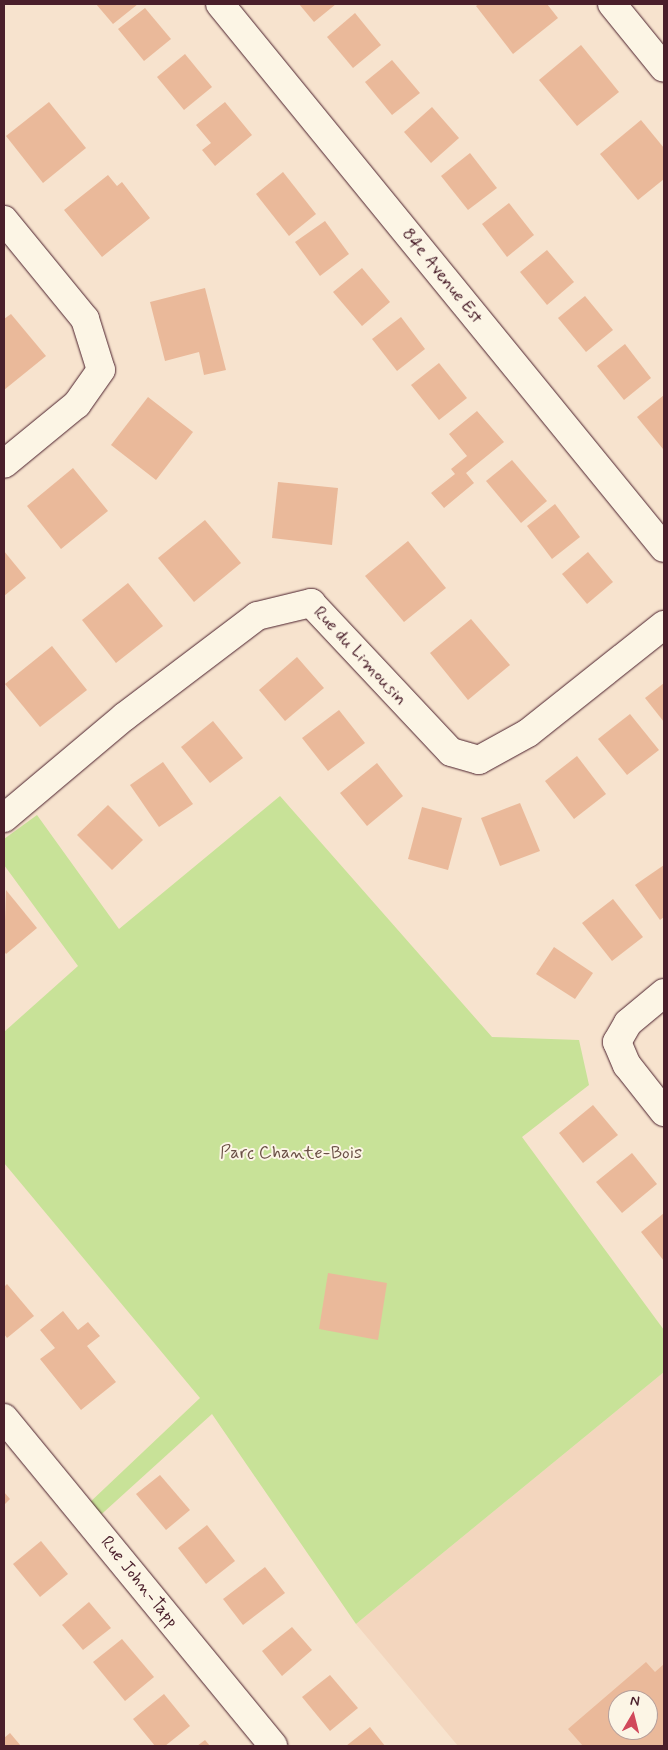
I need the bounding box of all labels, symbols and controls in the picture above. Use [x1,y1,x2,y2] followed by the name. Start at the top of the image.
[396,223,488,329] street label: 84e Avenue Est
[310,604,410,708] street label: Rue du Limousin
[220,1142,362,1164] park label: Parc Chante-Bois
[95,1532,183,1632] street label: Rue John-Tapp
[608,1690,658,1740] north arrow
[629,1692,641,1711] text: N

